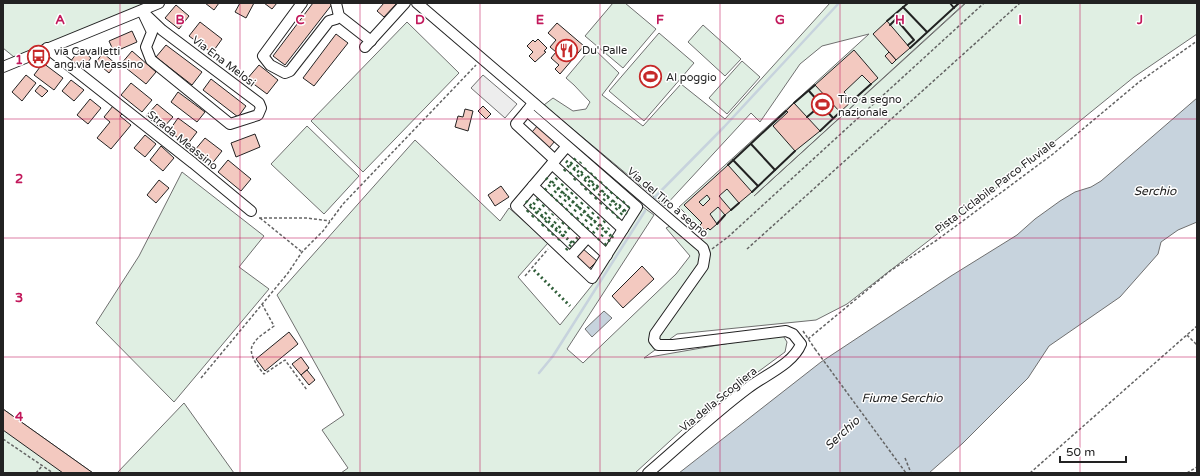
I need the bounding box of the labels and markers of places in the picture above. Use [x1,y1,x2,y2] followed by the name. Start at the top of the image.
[554,37,580,63] restaurant icon: Du' Palle
[25,44,51,70] bus stop icon: via Cavalletti ang.via Meassino
[582,44,627,57] place label: Du' Palle
[54,45,144,71] place label: via Cavalletti ang.via Meassino
[638,64,664,90] sports icon: Al poggio
[666,71,717,84] place label: Al poggio
[809,92,835,118] sports icon: Tiro a segno nazionale
[838,93,902,119] place label: Tiro a segno nazionale

